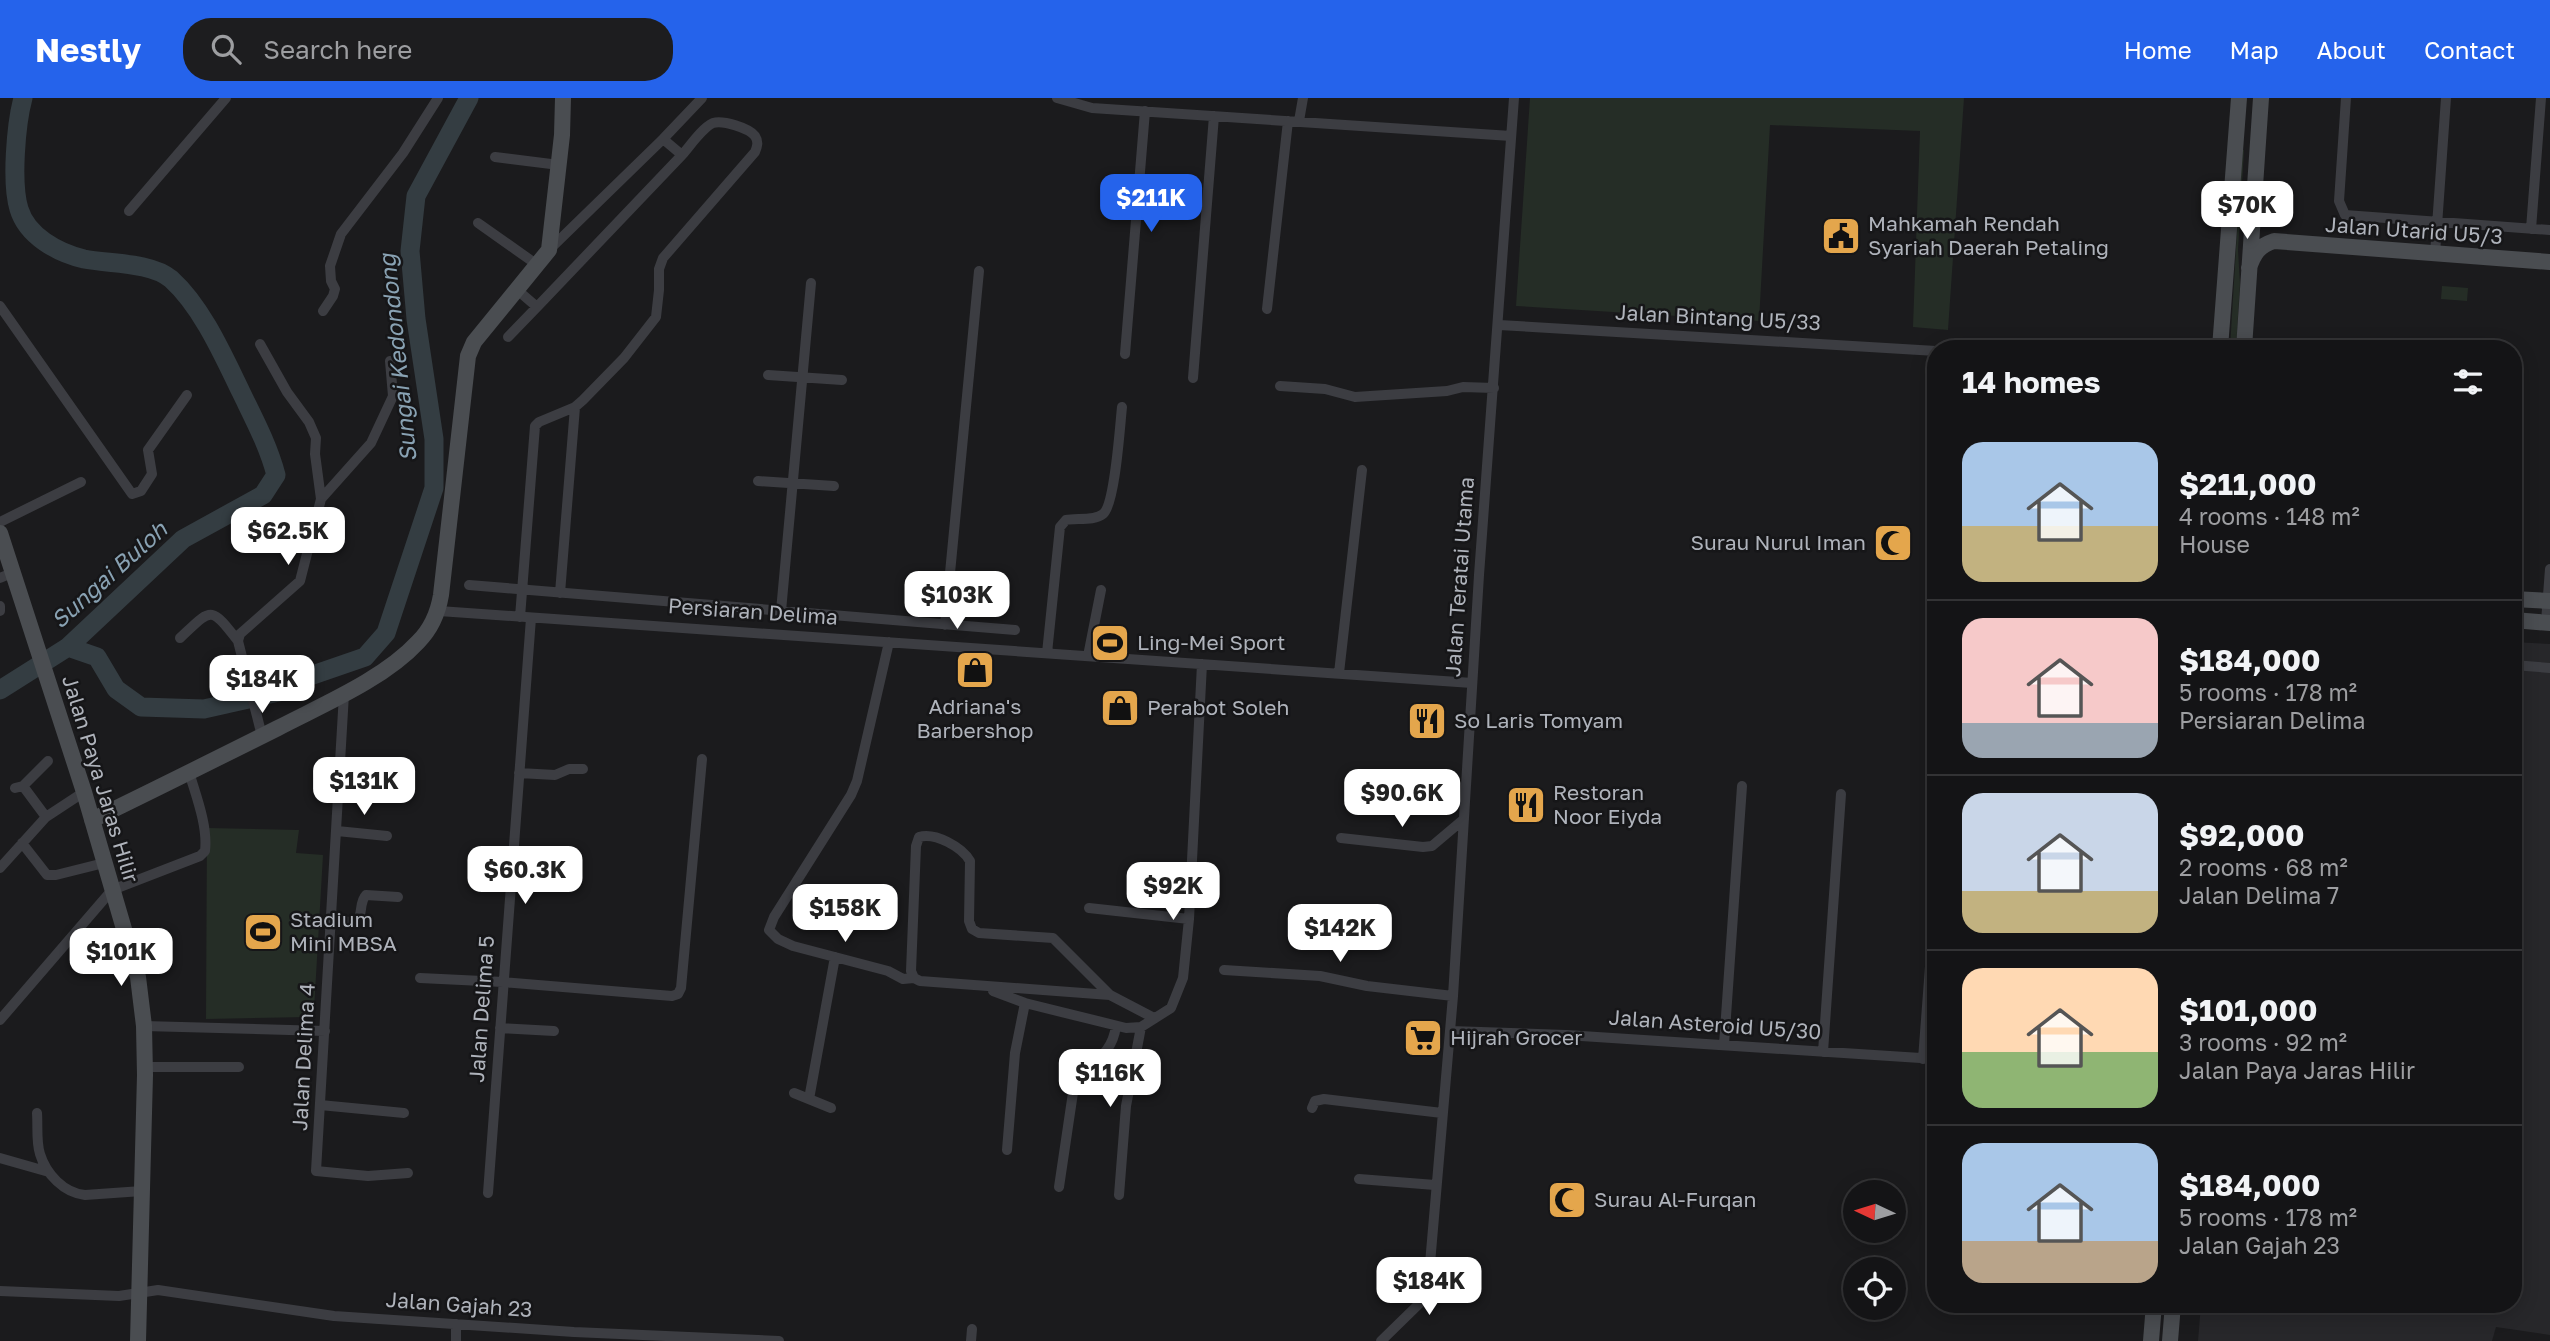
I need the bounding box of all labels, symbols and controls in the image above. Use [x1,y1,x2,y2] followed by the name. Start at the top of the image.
[183,18,673,81] search box
[35,30,141,69] text: Nestly
[207,30,245,68] icon: search
[263,34,412,65] text: Search here
[2124,35,2192,64] text: Home
[2230,35,2279,64] text: Map
[2317,35,2386,64] text: About
[2424,35,2515,64] text: Contact
[1102,174,1200,234] pin: $211K
[2206,181,2288,241] pin: $70K
[1116,183,1186,211] text: $211K
[2217,190,2277,218] text: $70K
[1868,210,2109,260] place label: Mahkamah Rendah Syariah Daerah Petaling
[2325,211,2504,249] street label: Jalan Utarid U5/3
[1820,215,1862,257] public building icon: Mahkamah Rendah Syariah Daerah Petaling
[372,251,422,463] water label: Sungai Kedondong
[1614,299,1822,335] street label: Jalan Bintang U5/33
[2449,363,2487,401] icon: filters
[1962,364,2101,400] text: 14 homes
[2179,466,2316,502] text: $211,000
[2018,470,2102,554] icon: home
[1439,476,1479,678] street label: Jalan Teratai Utama
[2179,502,2360,530] text: 4 rooms · 148 m²
[231,508,345,567] pin: $62.5K
[45,514,173,634] water label: Sungai Buloh
[247,516,329,544] text: $62.5K
[1872,522,1914,564] mosque icon: Surau Nurul Iman
[1691,529,1866,555] place label: Surau Nurul Iman
[2179,530,2250,558] text: House
[908,572,1006,631] pin: $103K
[921,580,993,608] text: $103K
[667,592,839,630] street label: Persiaran Delima
[1089,622,1131,664] sports icon: Ling-Mei Sport
[1137,629,1286,655] place label: Ling-Mei Sport
[2179,642,2321,678] text: $184,000
[2018,646,2102,730] icon: home
[954,649,996,691] shop icon: Adriana's Barbershop
[213,656,311,715] pin: $184K
[225,664,299,692] text: $184K
[57,672,145,885] street label: Jalan Paya Jaras Hilir
[2179,678,2357,706] text: 5 rooms · 178 m²
[1099,687,1141,729] shop icon: Perabot Soleh
[917,693,1033,743] place label: Adriana's Barbershop
[1147,694,1289,720] place label: Perabot Soleh
[1406,700,1448,742] restaurant icon: So Laris Tomyam
[2179,706,2365,734] text: Persiaran Delima
[1454,707,1623,733] place label: So Laris Tomyam
[315,758,413,817] pin: $131K
[329,766,399,794] text: $131K
[1345,770,1459,829] pin: $90.6K
[1360,778,1444,806] text: $90.6K
[1553,779,1662,829] place label: Restoran Noor Eiyda
[1505,784,1547,826] restaurant icon: Restoran Noor Eiyda
[2179,817,2305,853] text: $92,000
[2018,821,2102,905] icon: home
[468,846,582,906] pin: $60.3K
[2179,853,2348,881] text: 2 rooms · 68 m²
[483,855,567,883] text: $60.3K
[1132,862,1214,922] pin: $92K
[1143,871,1203,899] text: $92K
[2179,881,2339,909] text: Jalan Delima 7
[796,884,894,944] pin: $158K
[809,893,881,921] text: $158K
[1291,904,1389,964] pin: $142K
[290,906,397,956] place label: Stadium Mini MBSA
[242,911,284,953] sports icon: Stadium Mini MBSA
[1304,913,1376,941] text: $142K
[72,928,170,988] pin: $101K
[463,935,499,1083] street label: Jalan Delima 5
[86,937,156,965] text: $101K
[286,982,320,1132] street label: Jalan Delima 4
[2179,992,2318,1028] text: $101,000
[2018,996,2102,1080] icon: home
[1608,1004,1822,1044] street label: Jalan Asteroid U5/30
[1402,1017,1444,1059] supermarket icon: Hijrah Grocer
[1450,1024,1582,1050] place label: Hijrah Grocer
[2179,1028,2347,1056] text: 3 rooms · 92 m²
[1061,1049,1159,1109] pin: $116K
[2179,1056,2415,1084] text: Jalan Paya Jaras Hilir
[1075,1058,1145,1086] text: $116K
[2179,1167,2321,1203] text: $184,000
[2018,1171,2102,1255] icon: home
[1546,1179,1588,1221] mosque icon: Surau Al-Furqan
[1843,1180,1906,1242] north arrow
[1843,1180,1906,1320] map controls
[1594,1186,1756,1212] place label: Surau Al-Furqan
[2179,1203,2357,1231] text: 5 rooms · 178 m²
[2179,1231,2340,1259] text: Jalan Gajah 23
[1843,1257,1906,1320] button: locate
[1380,1258,1478,1317] pin: $184K
[1392,1266,1466,1294] text: $184K
[385,1286,533,1322] street label: Jalan Gajah 23

